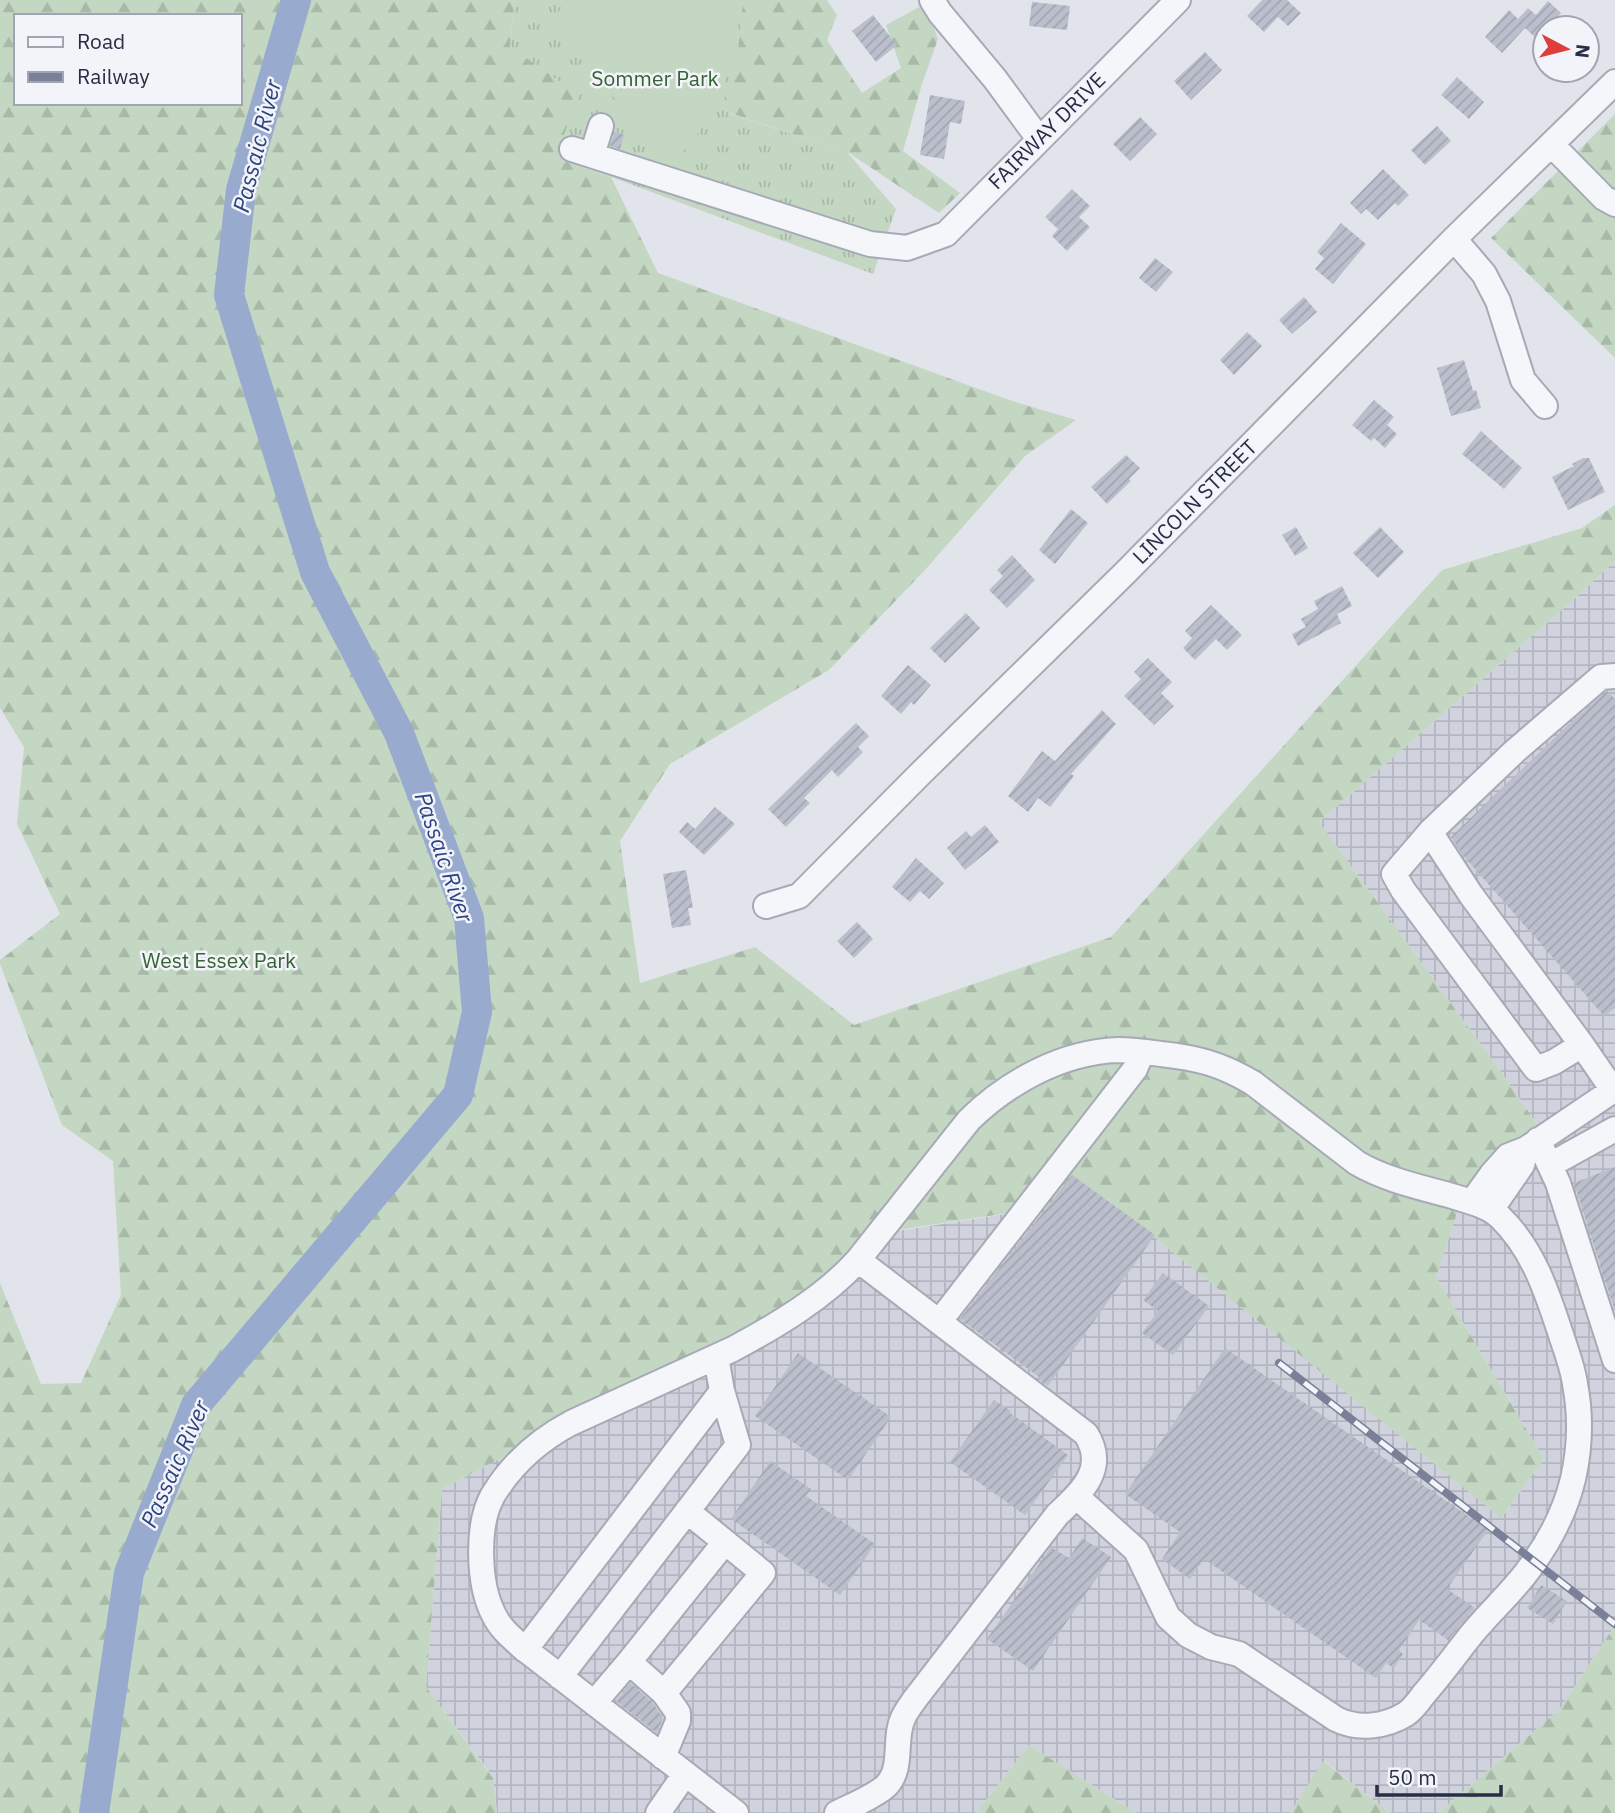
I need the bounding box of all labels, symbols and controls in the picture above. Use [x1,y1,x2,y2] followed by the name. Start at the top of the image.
[14,14,242,105] legend
[1531,14,1601,84] north arrow
[77,27,125,55] text: Road
[1570,43,1596,59] text: N
[77,62,150,90] text: Railway
[591,64,719,92] park label: Sommer Park
[981,65,1111,195] street label: FAIRWAY DRIVE
[225,76,287,215] water label: Passaic River
[1126,433,1263,570] street label: LINCOLN STREET
[409,788,481,926] water label: Passaic River
[142,946,296,974] park label: West Essex Park
[133,1395,216,1532] water label: Passaic River
[1377,1754,1501,1798] scale bar
[1388,1763,1437,1791] text: 50 m

